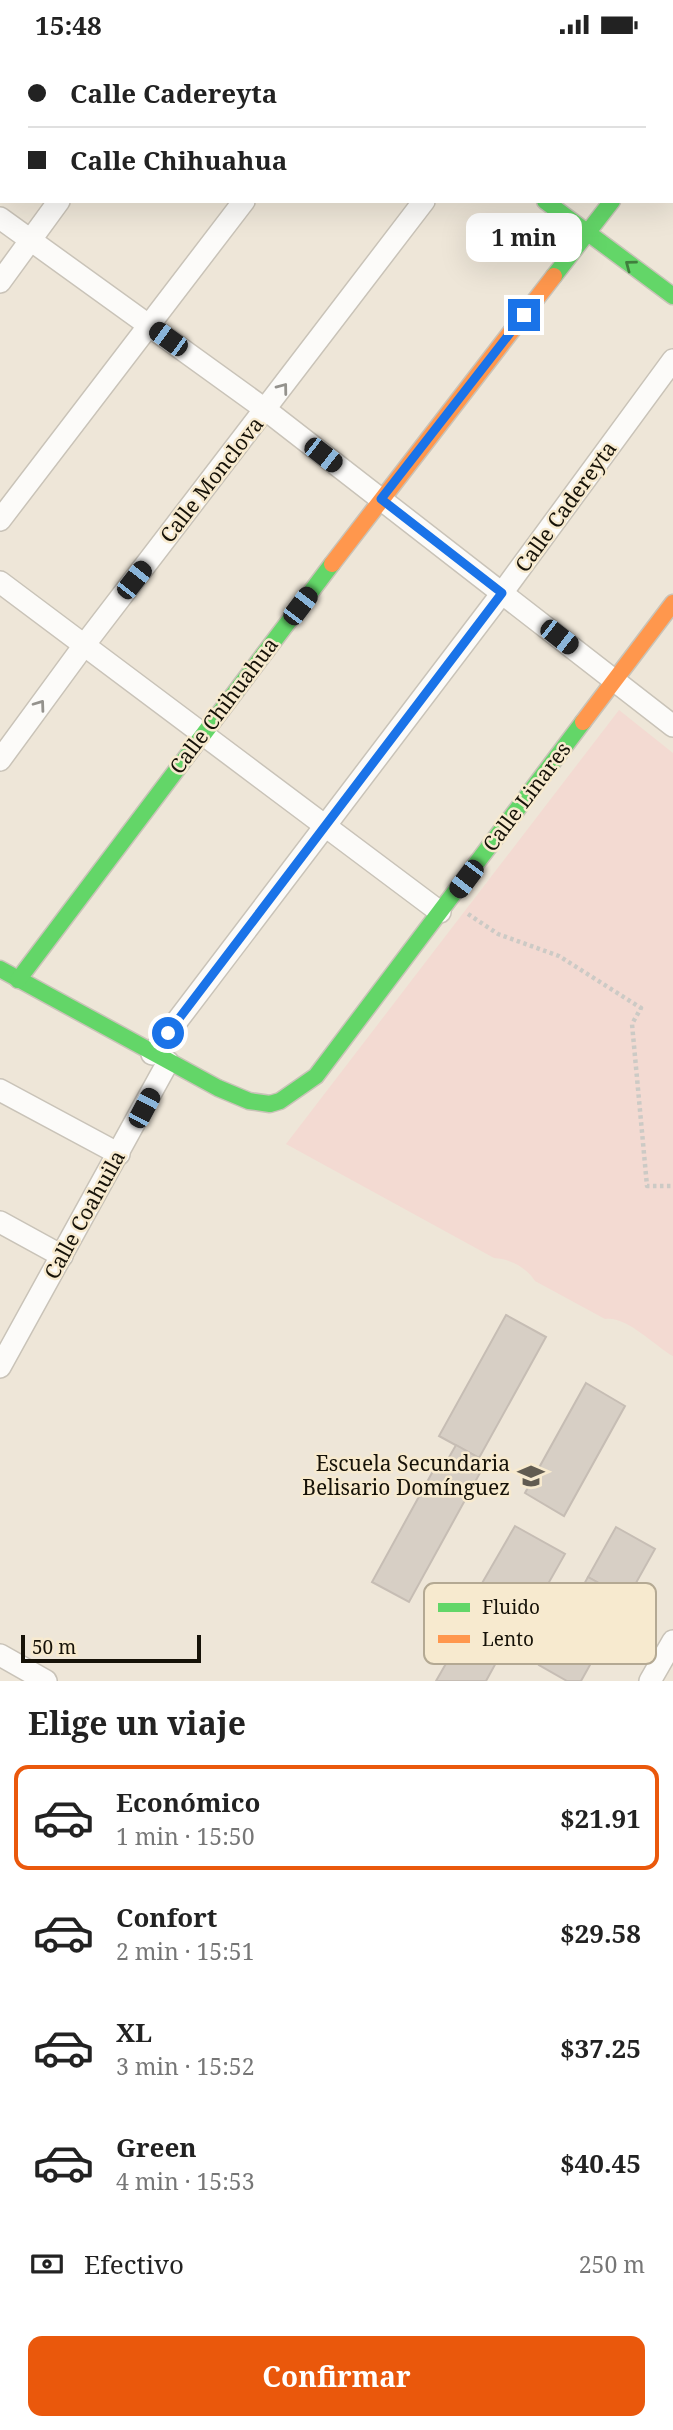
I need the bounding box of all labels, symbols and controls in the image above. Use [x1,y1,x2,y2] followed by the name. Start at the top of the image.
[35,7,102,43] text: 15:48
[70,75,277,111] text: Calle Cadereyta
[70,142,287,178] text: Calle Chihuahua
[466,213,582,263] callout: 1 min
[491,221,557,253] text: 1 min
[625,260,638,273] one-way arrow
[508,299,540,331] route end
[145,318,192,360] car
[274,383,287,396] one-way arrow
[153,411,269,548] street label: Calle Monclova
[300,434,347,476] car
[508,435,622,578] street label: Calle Cadereyta
[113,557,156,603] car
[279,583,322,629] car
[536,616,583,658] car
[163,631,284,779] street label: Calle Chihuahua
[32,700,45,713] one-way arrow
[476,736,577,857] street label: Calle Linares
[445,856,488,902] car
[152,1017,184,1049] route start
[125,1085,164,1131] car
[37,1145,131,1284] street label: Calle Coahuila
[302,1449,510,1501] place label: Escuela Secundaria Belisario Domínguez
[516,1461,546,1491] school or university icon: Escuela Secundaria Belisario Domínguez
[424,1583,656,1664] legend
[482,1594,540,1620] text: Fluido
[482,1626,534,1652] text: Lento
[21,1632,201,1664] scale bar
[32,1634,76,1660] text: 50 m
[28,1701,246,1744] text: Elige un viaje
[116,1784,260,1820] text: Económico
[32,1786,95,1849] icon: car
[560,1800,641,1836] text: $21.91
[116,1820,254,1852] text: 1 min · 15:50
[116,1899,217,1935] text: Confort
[32,1901,95,1964] icon: car
[560,1915,641,1951] text: $29.58
[116,1935,254,1967] text: 2 min · 15:51
[116,2014,152,2050] text: XL
[32,2016,95,2079] icon: car
[560,2030,641,2066] text: $37.25
[116,2050,254,2082] text: 3 min · 15:52
[116,2129,197,2165] text: Green
[32,2131,95,2194] icon: car
[560,2145,641,2181] text: $40.45
[116,2165,254,2197] text: 4 min · 15:53
[28,2245,66,2283] icon: cash
[84,2246,184,2282] text: Efectivo
[579,2248,645,2280] text: 250 m
[28,2336,645,2416] button: Confirmar

